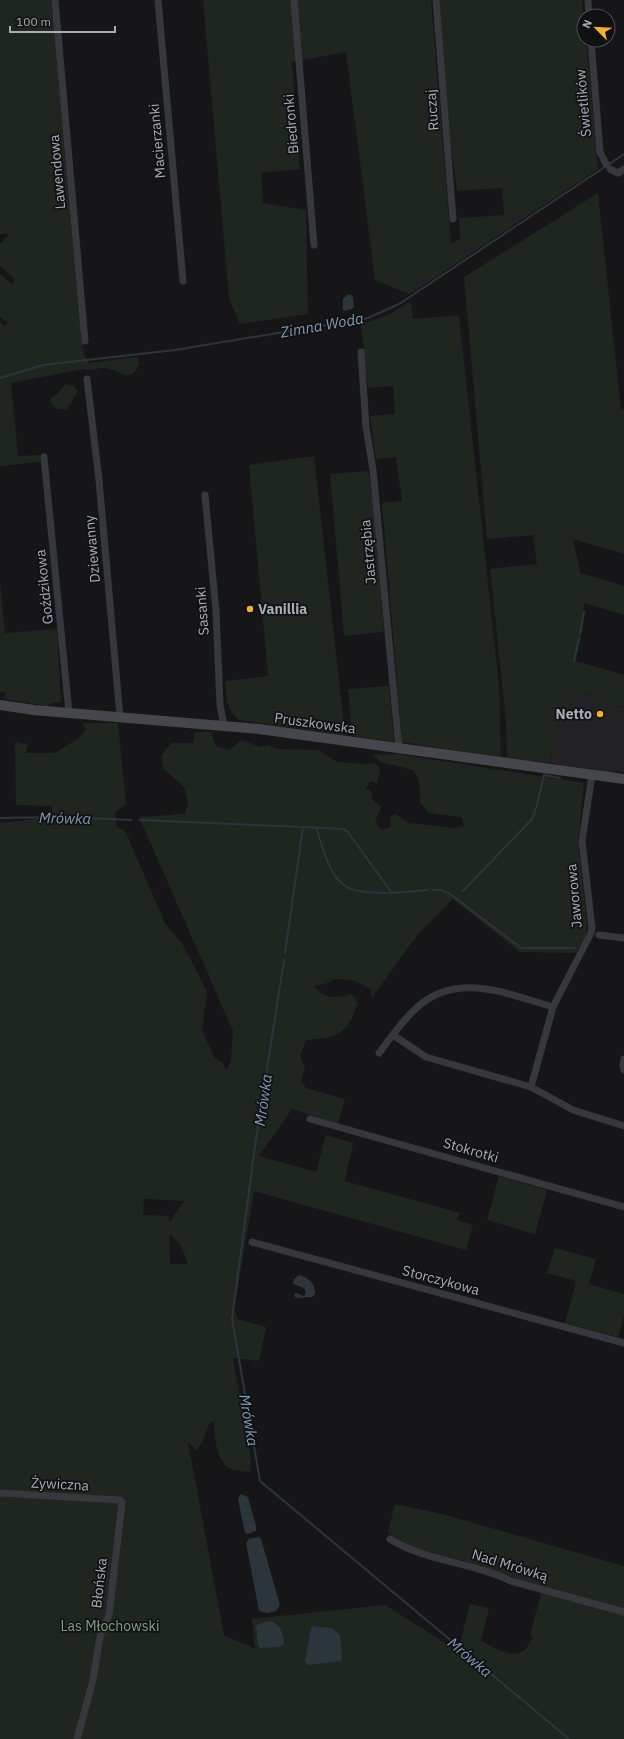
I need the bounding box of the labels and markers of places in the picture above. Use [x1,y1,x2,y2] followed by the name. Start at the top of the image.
[258,600,307,618] place label: Vanillia
[245,604,255,614] marker: Vanillia
[556,705,592,723] place label: Netto
[595,709,605,719] marker: Netto

